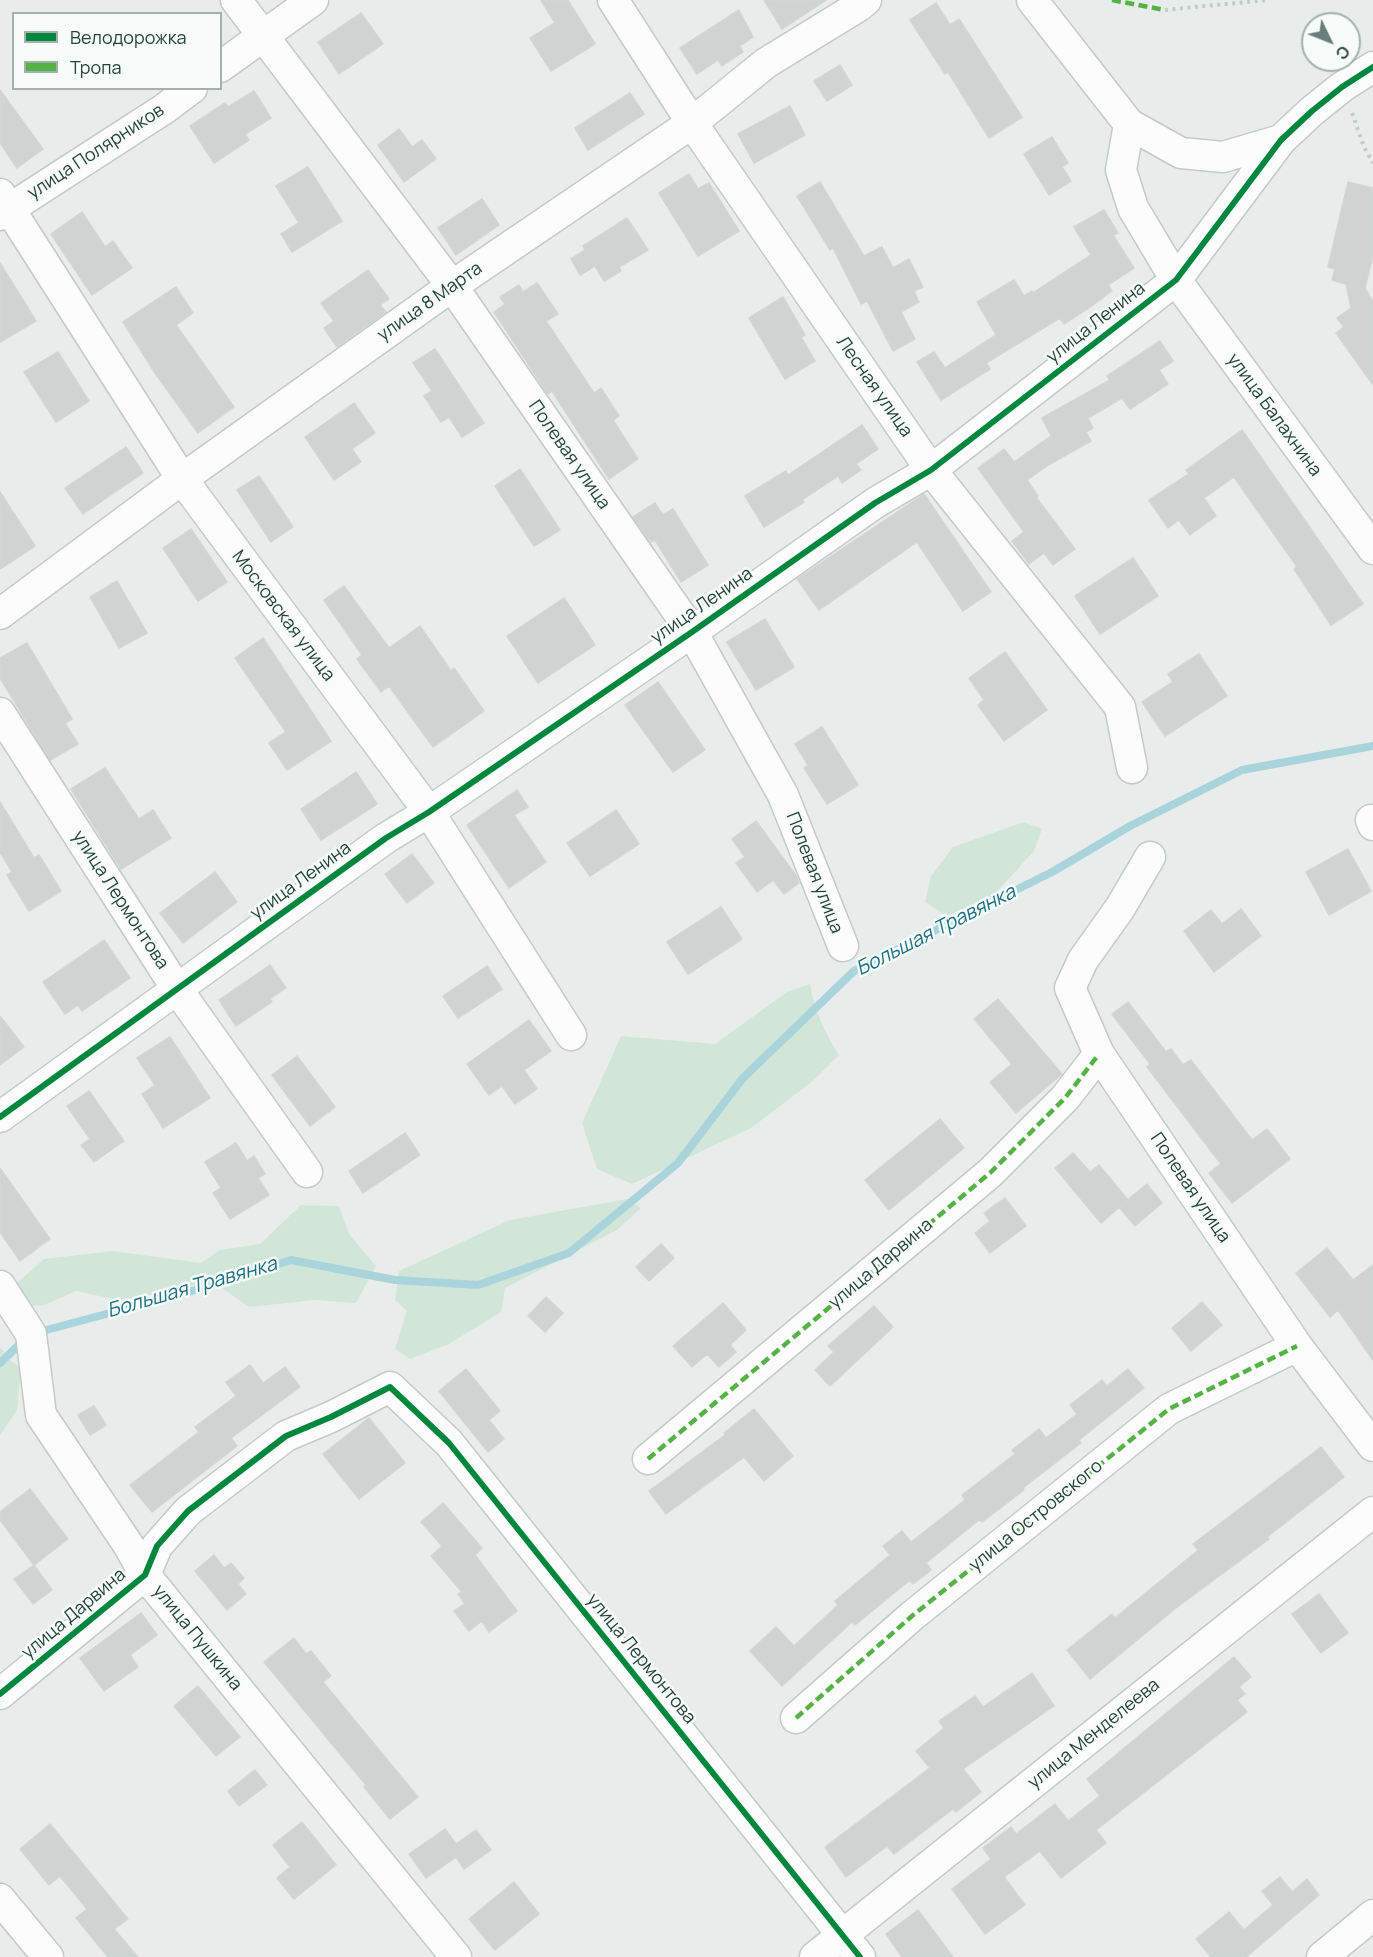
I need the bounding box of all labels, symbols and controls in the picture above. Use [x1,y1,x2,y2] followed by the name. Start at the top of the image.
[12,12,222,90] legend
[1301,12,1361,72] north arrow
[70,25,187,49] text: Велодорожка
[1331,41,1355,65] text: С
[70,55,121,79] text: Тропа
[24,100,168,204] street label: улица Полярников
[373,258,487,346] street label: улица 8 Марта
[1042,278,1150,368] street label: улица Ленина
[831,332,917,442] street label: Лесная улица
[1222,349,1326,481] street label: улица Балахнина
[523,396,615,514] street label: Полевая улица
[227,546,339,686] street label: Московская улица
[647,563,757,649] street label: улица Ленина
[781,809,847,937] street label: Полевая улица
[67,827,173,973] street label: улица Лермонтова
[246,837,356,925] street label: улица Ленина
[852,880,1020,982] water label: Большая Травянка
[1145,1129,1235,1247] street label: Полевая улица
[825,1214,937,1314] street label: улица Дарвина
[104,1252,280,1324] water label: Большая Травянка
[965,1456,1107,1576] street label: улица Островского
[18,1564,130,1664] street label: улица Дарвина
[148,1581,246,1695] street label: улица Пушкина
[582,1590,700,1728] street label: улица Лермонтова
[1024,1674,1164,1794] street label: улица Менделеева

